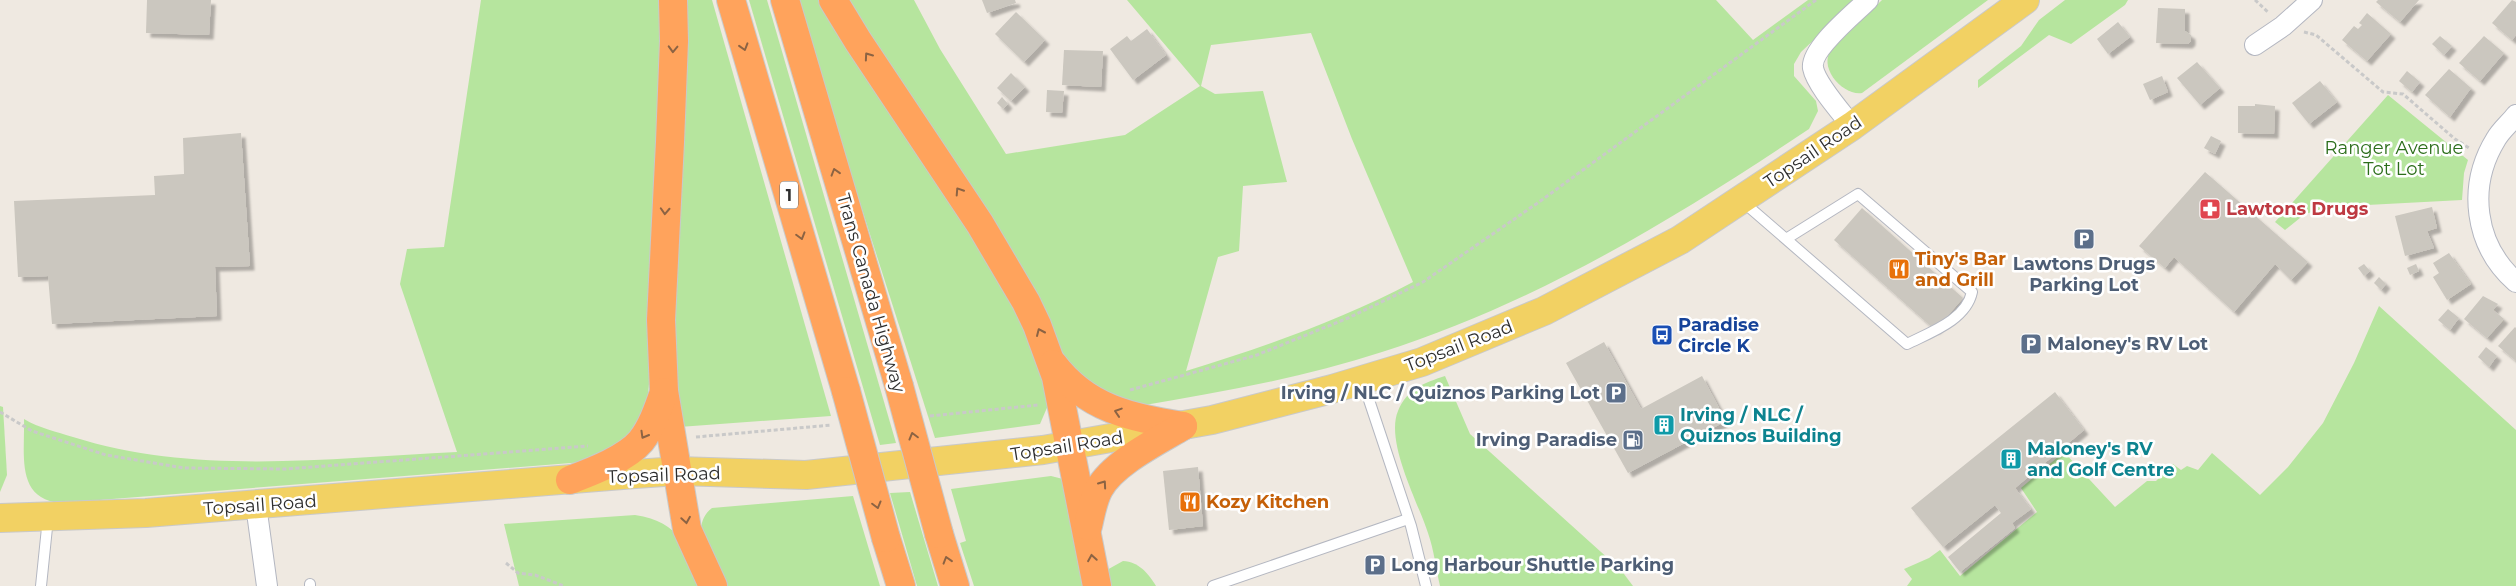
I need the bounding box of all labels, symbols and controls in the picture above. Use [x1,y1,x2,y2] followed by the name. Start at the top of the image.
[739,42,749,50] one-way arrow
[668,45,679,53] one-way arrow
[865,52,874,62] one-way arrow
[1760,111,1866,193] street label: Topsail Road
[2325,137,2464,180] park label: Ranger Avenue Tot Lot
[831,168,841,176] one-way arrow
[780,182,798,208] road number: 1
[956,187,965,196] one-way arrow
[832,191,910,395] street label: Trans Canada Highway
[2198,197,2222,221] pharmacy icon: Lawtons Drugs
[2226,198,2369,220] place label: Lawtons Drugs
[660,207,671,215] one-way arrow
[2072,227,2096,251] parking icon: Lawtons Drugs Parking Lot
[795,231,805,240] one-way arrow
[1915,248,2006,291] place label: Tiny's Bar and Grill
[2013,253,2156,296] place label: Lawtons Drugs Parking Lot
[1887,257,1911,281] restaurant icon: Tiny's Bar and Grill
[1678,314,1759,357] place label: Paradise Circle K
[1402,315,1516,377] street label: Topsail Road
[1650,323,1674,347] bus stop icon: Paradise Circle K
[1035,328,1046,337] one-way arrow
[2019,332,2043,356] parking icon: Maloney's RV Lot
[2047,333,2208,355] place label: Maloney's RV Lot
[1604,381,1628,405] parking icon: Irving / NLC / Quiznos Parking Lot
[1281,382,1600,404] place label: Irving / NLC / Quiznos Parking Lot
[1680,404,1842,447] place label: Irving / NLC / Quiznos Building
[1114,407,1123,417] one-way arrow
[1652,413,1676,437] building icon: Irving / NLC / Quiznos Building
[1009,426,1125,466] street label: Topsail Road
[1621,428,1645,452] fuel station icon: Irving Paradise
[641,429,651,438] one-way arrow
[1476,429,1617,451] place label: Irving Paradise
[908,433,918,441] one-way arrow
[2027,438,2175,481] place label: Maloney's RV and Golf Centre
[1999,447,2023,471] building icon: Maloney's RV and Golf Centre
[607,462,721,488] street label: Topsail Road
[1097,480,1106,490] one-way arrow
[203,490,317,520] street label: Topsail Road
[1178,490,1202,514] restaurant icon: Kozy Kitchen
[1206,491,1329,513] place label: Kozy Kitchen
[872,501,882,509] one-way arrow
[680,515,690,524] one-way arrow
[1088,553,1098,562] one-way arrow
[1363,553,1387,577] parking icon: Long Harbour Shuttle Parking
[1391,554,1674,576] place label: Long Harbour Shuttle Parking
[943,556,953,565] one-way arrow

